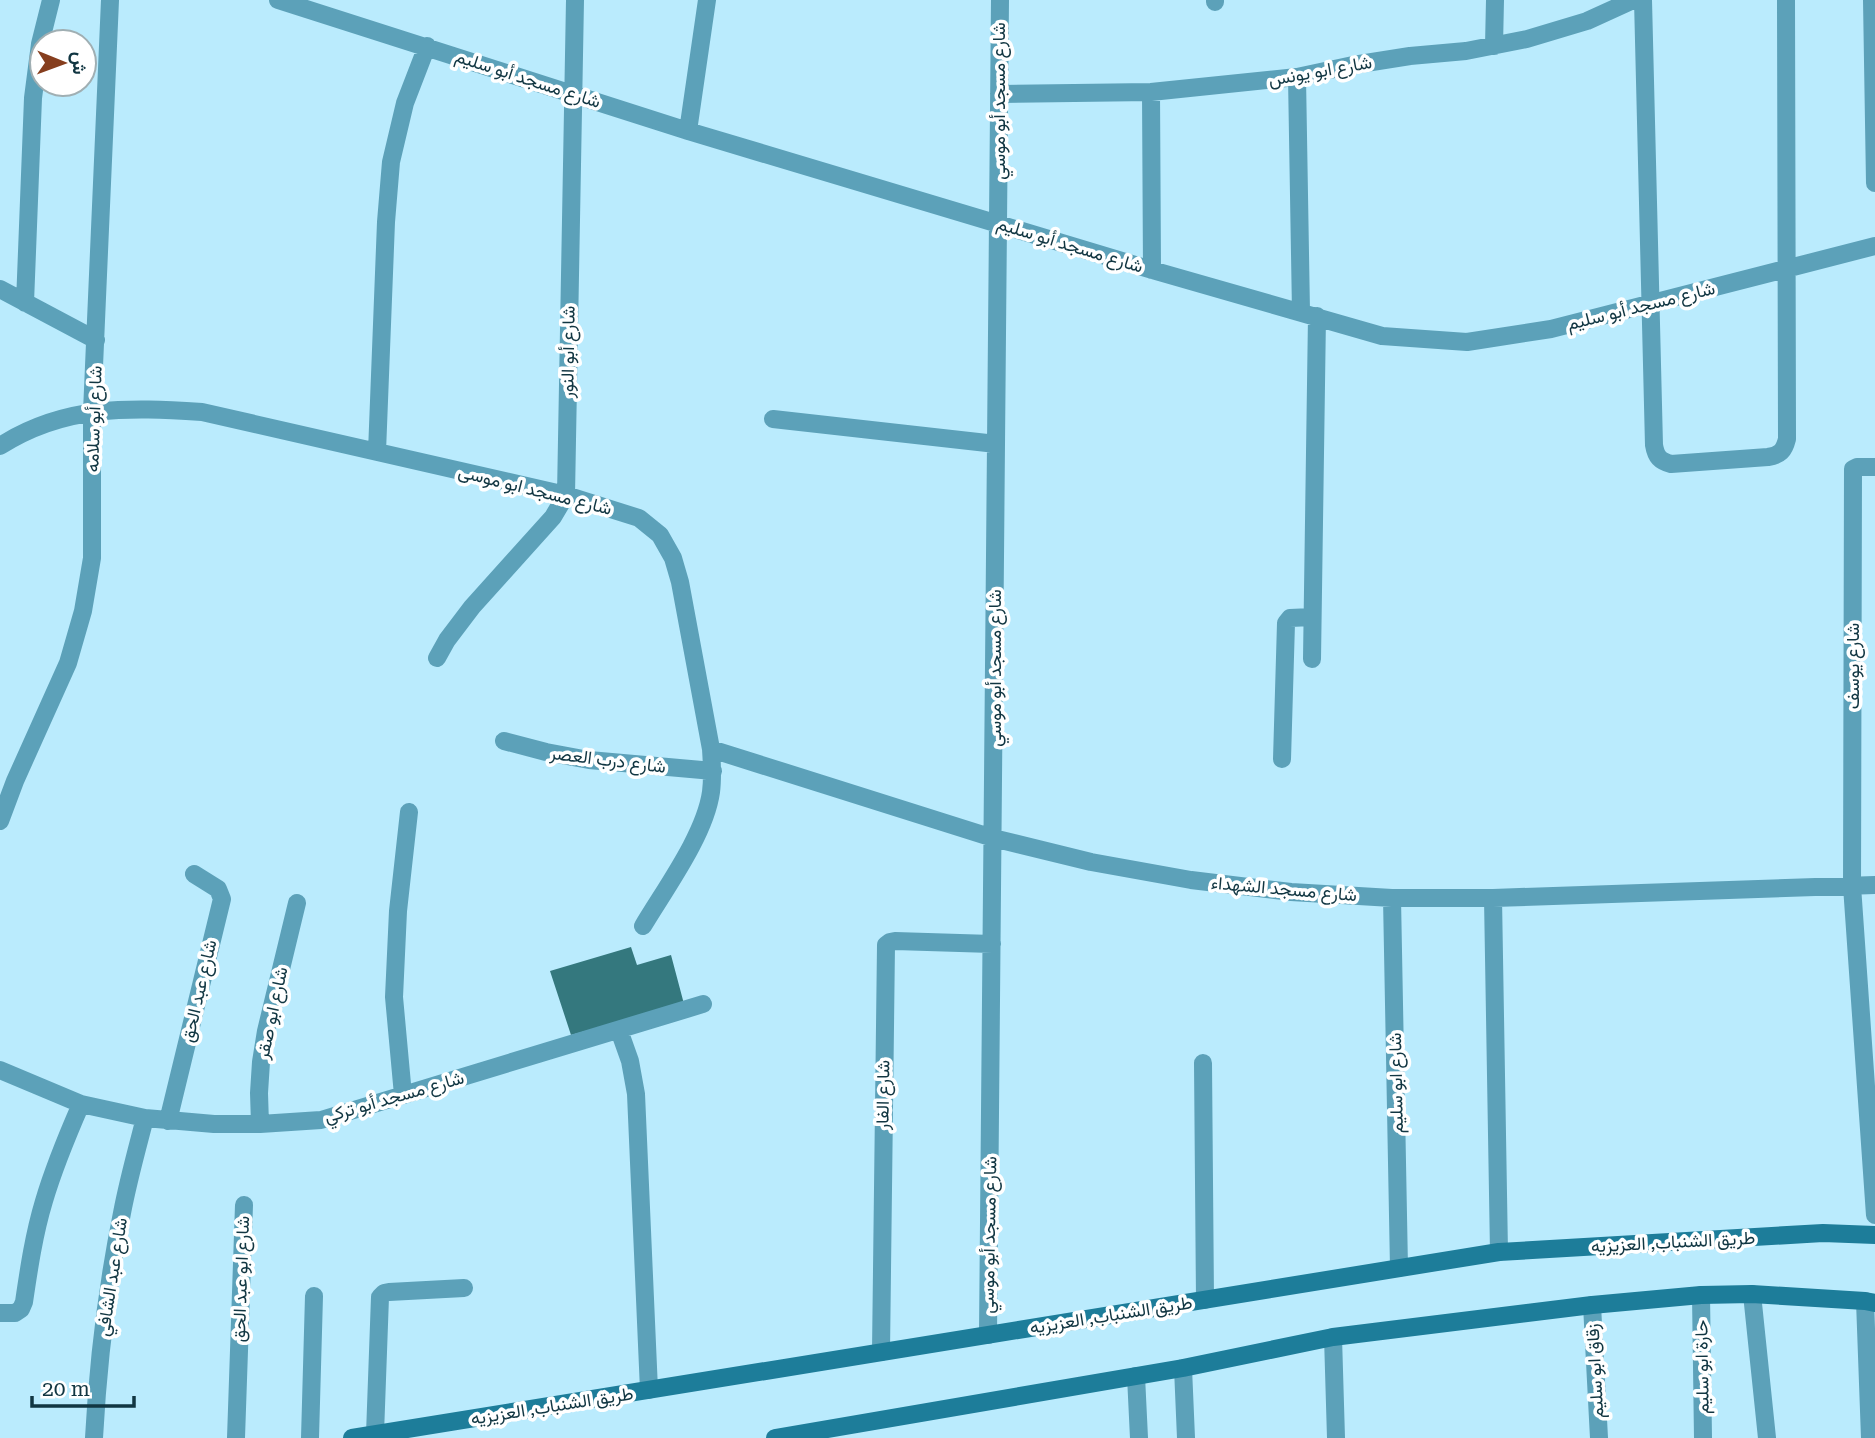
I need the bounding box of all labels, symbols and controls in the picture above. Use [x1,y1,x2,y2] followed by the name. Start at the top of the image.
[988,22,1014,180] street label: شارع مسجد أبو موسي
[28,28,98,98] north arrow
[452,45,604,114] street label: شارع مسجد أبو سليم
[1266,51,1374,92] street label: شارع ابو يونس
[68,52,91,75] text: ش
[994,212,1146,279] street label: شارع مسجد أبو سليم
[1565,277,1718,336] street label: شارع مسجد أبو سليم
[556,306,581,399] street label: شارع أبو النور
[81,365,108,473] street label: شارع أبو سلامه
[456,460,614,521] street label: شارع مسجد ابو موسى
[984,589,1010,747] street label: شارع مسجد أبو موسي
[1842,623,1865,709] street label: شارع يوسف
[548,742,667,779] street label: شارع درب العصر
[1210,872,1358,907] street label: شارع مسجد الشهداء
[177,938,222,1045] street label: شارع عبد الحق
[251,965,293,1062] street label: شارع ابو صقر
[1384,1032,1409,1134] street label: شارع ابو سليم
[871,1060,896,1131] street label: شارع الفار
[322,1067,468,1131] street label: شارع مسجد أبو تركي
[977,1156,1005,1314] street label: شارع مسجد أبو موسي
[228,1215,255,1343] street label: شارع ابو عبد الحق
[92,1216,136,1338] street label: شارع عبد الشافي
[1590,1227,1756,1257] street label: طريق الشنباب, العزيزيه
[1028,1291,1194,1339] street label: طريق الشنباب, العزيزيه
[1690,1320,1715,1414] street label: حارة ابو سليم
[1582,1323,1609,1419] street label: زقاق ابو سليم
[32,1364,133,1408] scale bar
[42,1377,90,1401] text: 20 m
[469,1382,635,1430] street label: طريق الشنباب, العزيزيه

